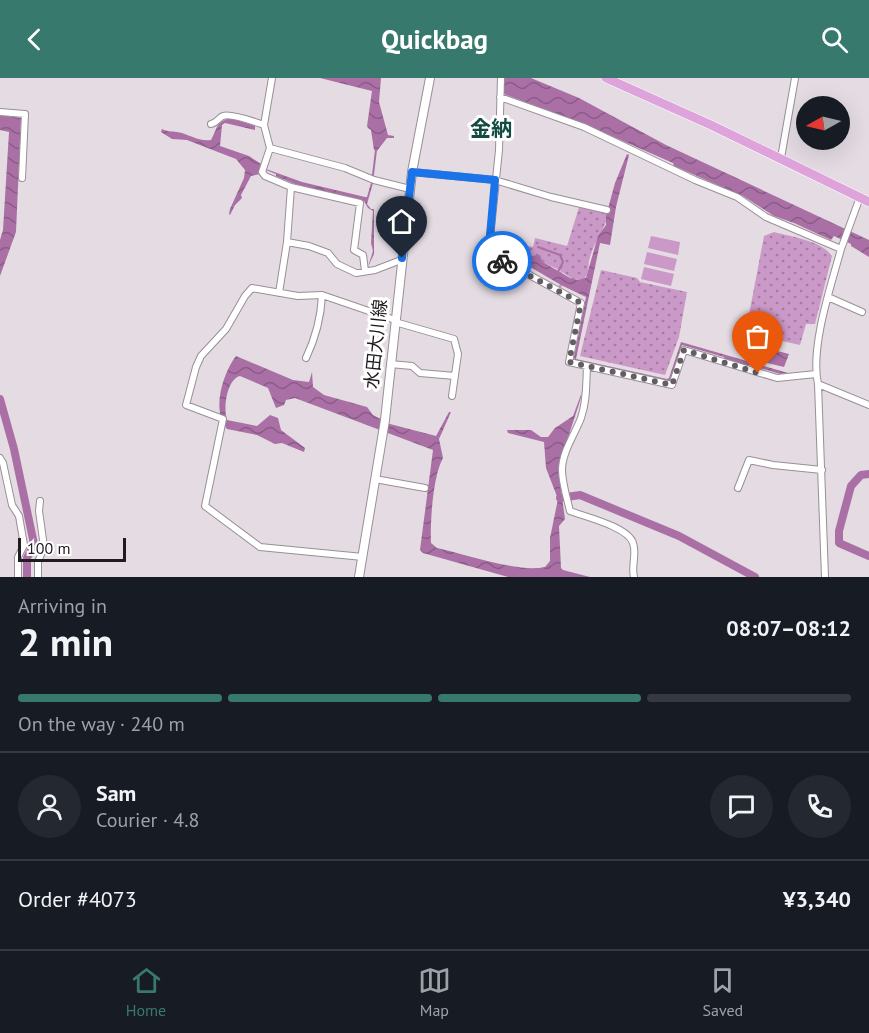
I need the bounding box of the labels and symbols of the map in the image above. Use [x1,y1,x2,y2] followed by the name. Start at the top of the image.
[796,96,850,150] north arrow
[470,115,512,142] district label: 金納
[376,196,427,258] pin
[472,231,532,291] courier
[359,298,392,390] street label: 水田大川線
[732,311,783,373] pin
[18,535,126,562] scale bar

